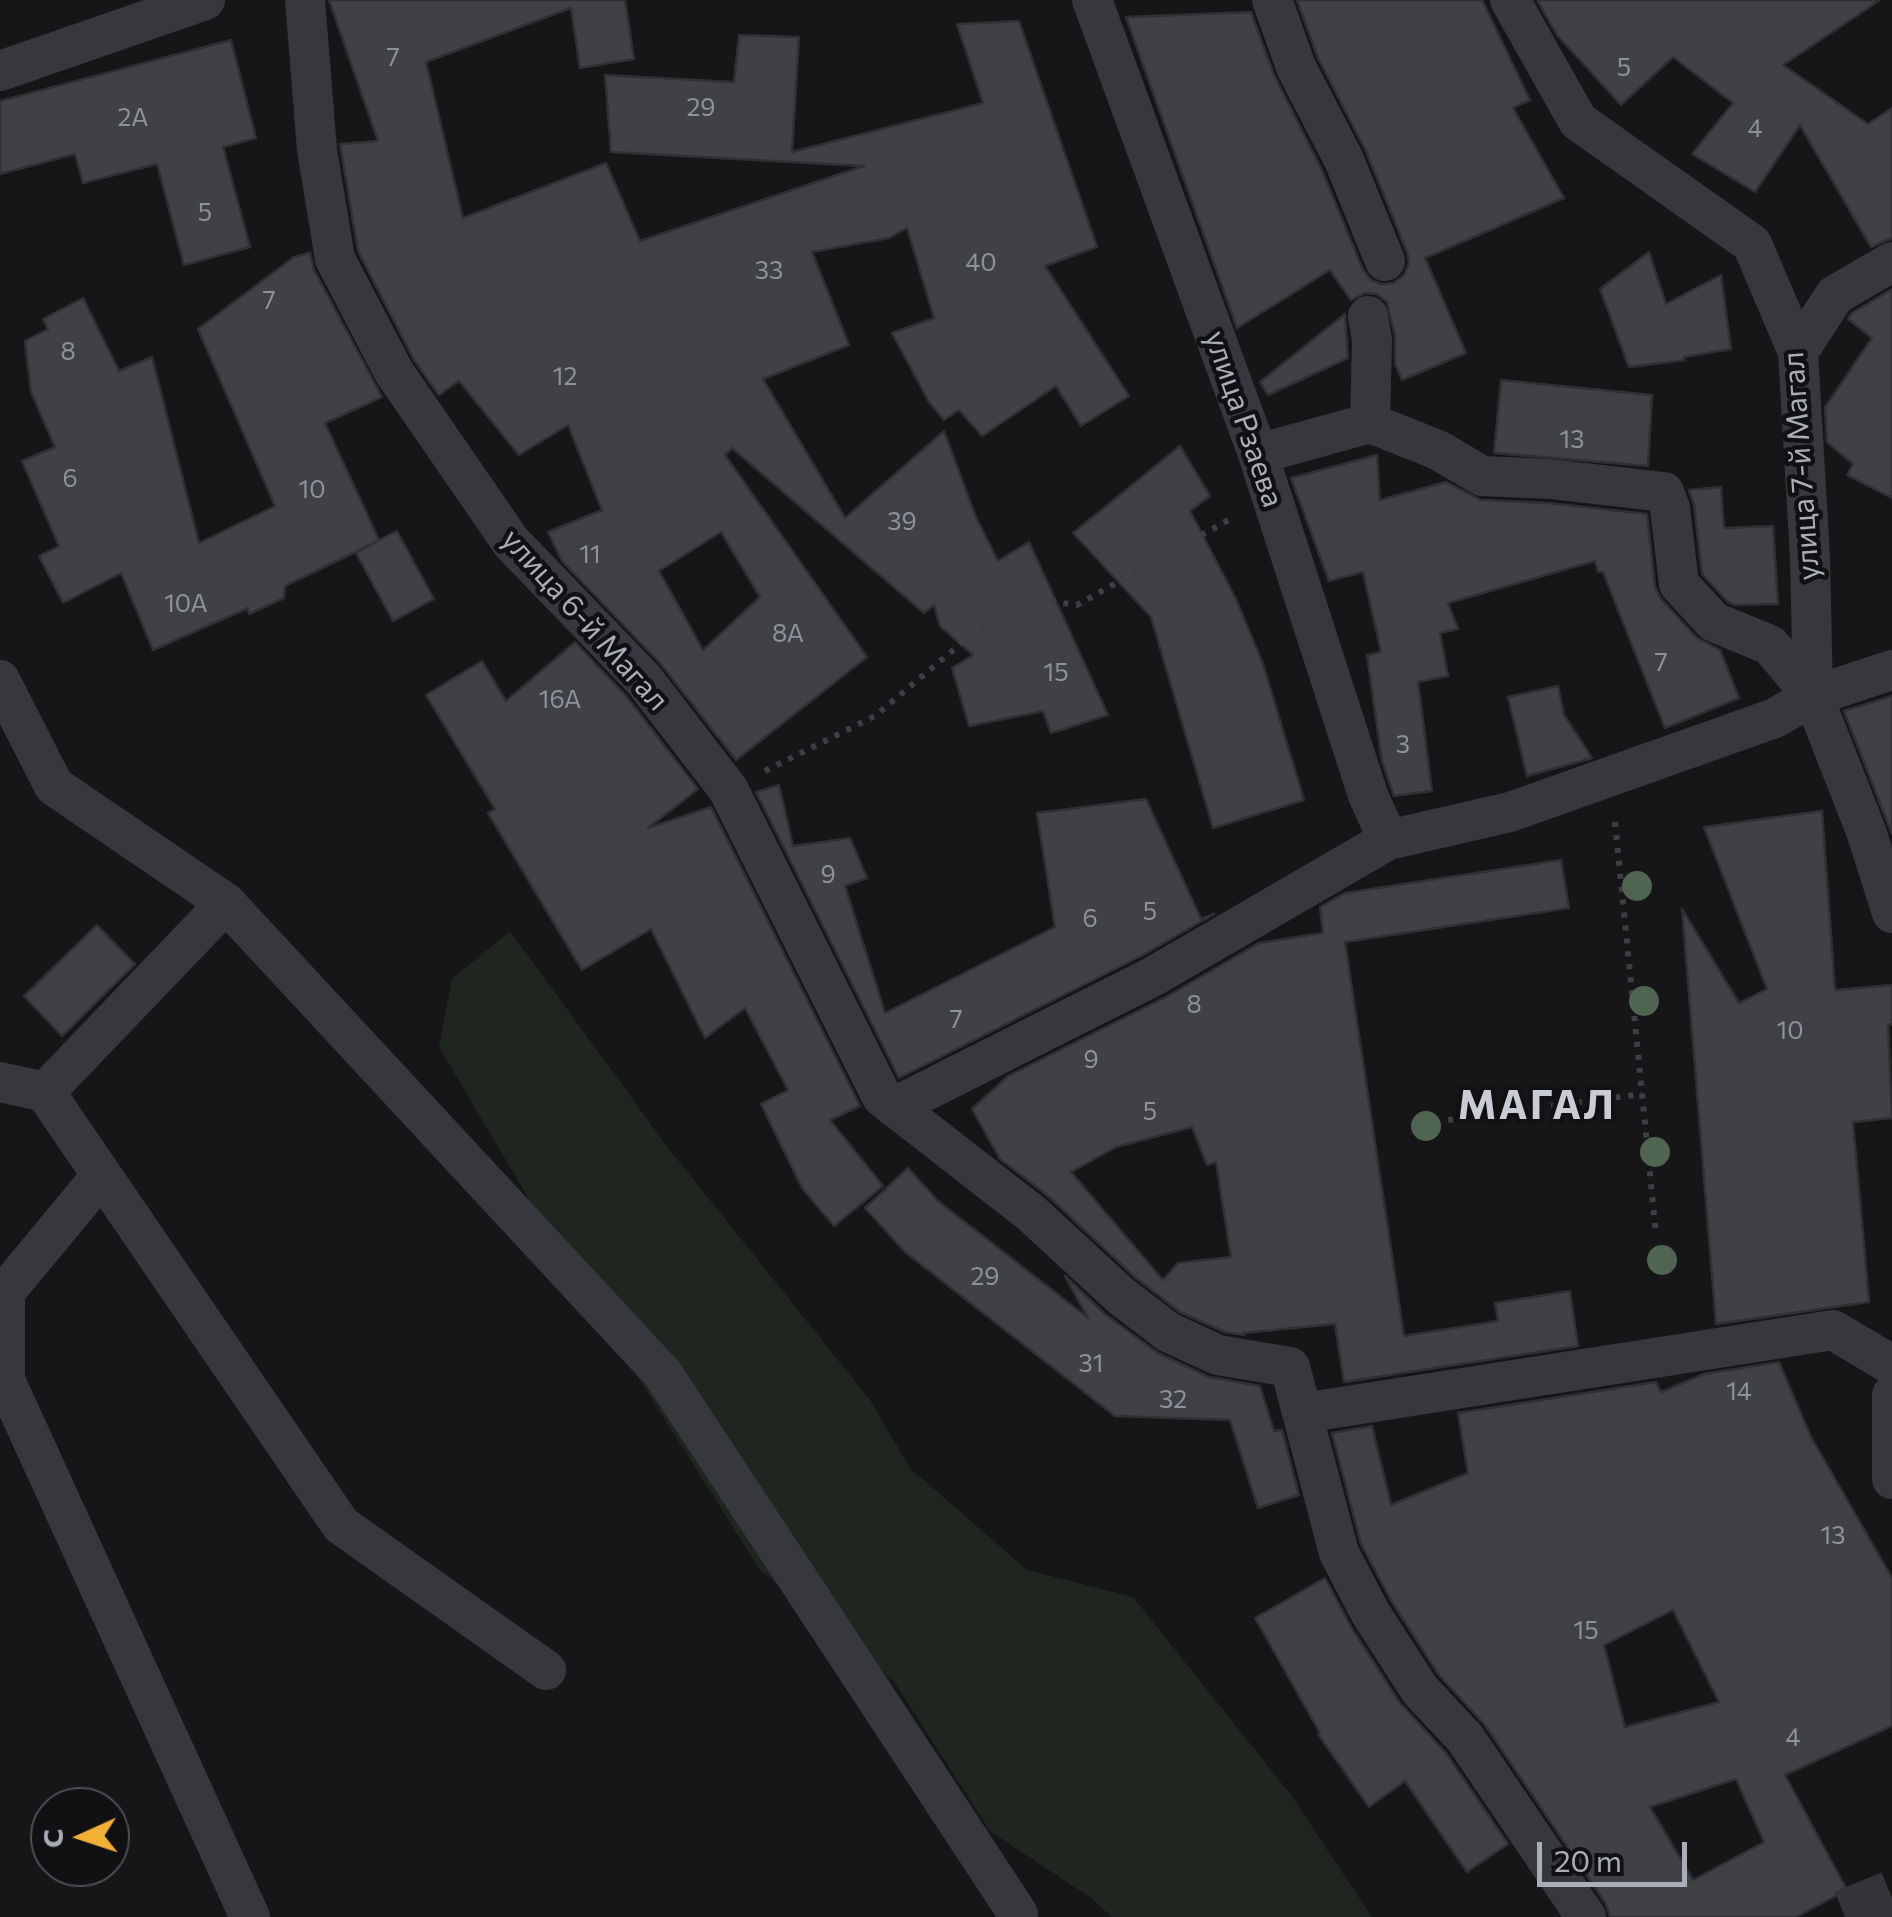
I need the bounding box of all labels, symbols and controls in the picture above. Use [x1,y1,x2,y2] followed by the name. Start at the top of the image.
[386,43,400,73] house number: 7
[1617,53,1631,83] house number: 5
[687,93,715,123] house number: 29
[117,103,149,133] house number: 2А
[1748,114,1762,144] house number: 4
[198,198,212,228] house number: 5
[965,248,997,278] house number: 40
[755,256,783,286] house number: 33
[262,286,276,316] house number: 7
[1197,326,1291,512] street label: улица Рзаева
[60,337,76,367] house number: 8
[1775,350,1827,582] street label: улица 7-й Магал
[553,362,577,392] house number: 12
[1560,425,1584,455] house number: 13
[62,464,78,494] house number: 6
[299,475,325,505] house number: 10
[887,507,917,537] house number: 39
[494,522,676,718] street label: улица 6-й Магал
[579,540,601,570] house number: 11
[164,589,208,619] house number: 10А
[772,619,804,649] house number: 8А
[1654,648,1668,678] house number: 7
[1043,658,1069,688] house number: 15
[539,685,581,715] house number: 16А
[1396,730,1410,760] house number: 3
[820,860,836,890] house number: 9
[1143,897,1157,927] house number: 5
[1082,904,1098,934] house number: 6
[1186,990,1202,1020] house number: 8
[949,1005,963,1035] house number: 7
[1777,1016,1803,1046] house number: 10
[1083,1045,1099,1075] house number: 9
[1458,1082,1616,1130] district label: МАГАЛ
[1143,1097,1157,1127] house number: 5
[971,1262,999,1292] house number: 29
[1079,1349,1103,1379] house number: 31
[1726,1377,1752,1407] house number: 14
[1159,1385,1187,1415] house number: 32
[1821,1521,1845,1551] house number: 13
[1573,1616,1599,1646] house number: 15
[1786,1723,1800,1753] house number: 4
[30,1787,130,1887] north arrow
[1542,1822,1692,1884] scale bar
[35,1828,70,1849] text: С
[1554,1841,1622,1878] text: 20 m

